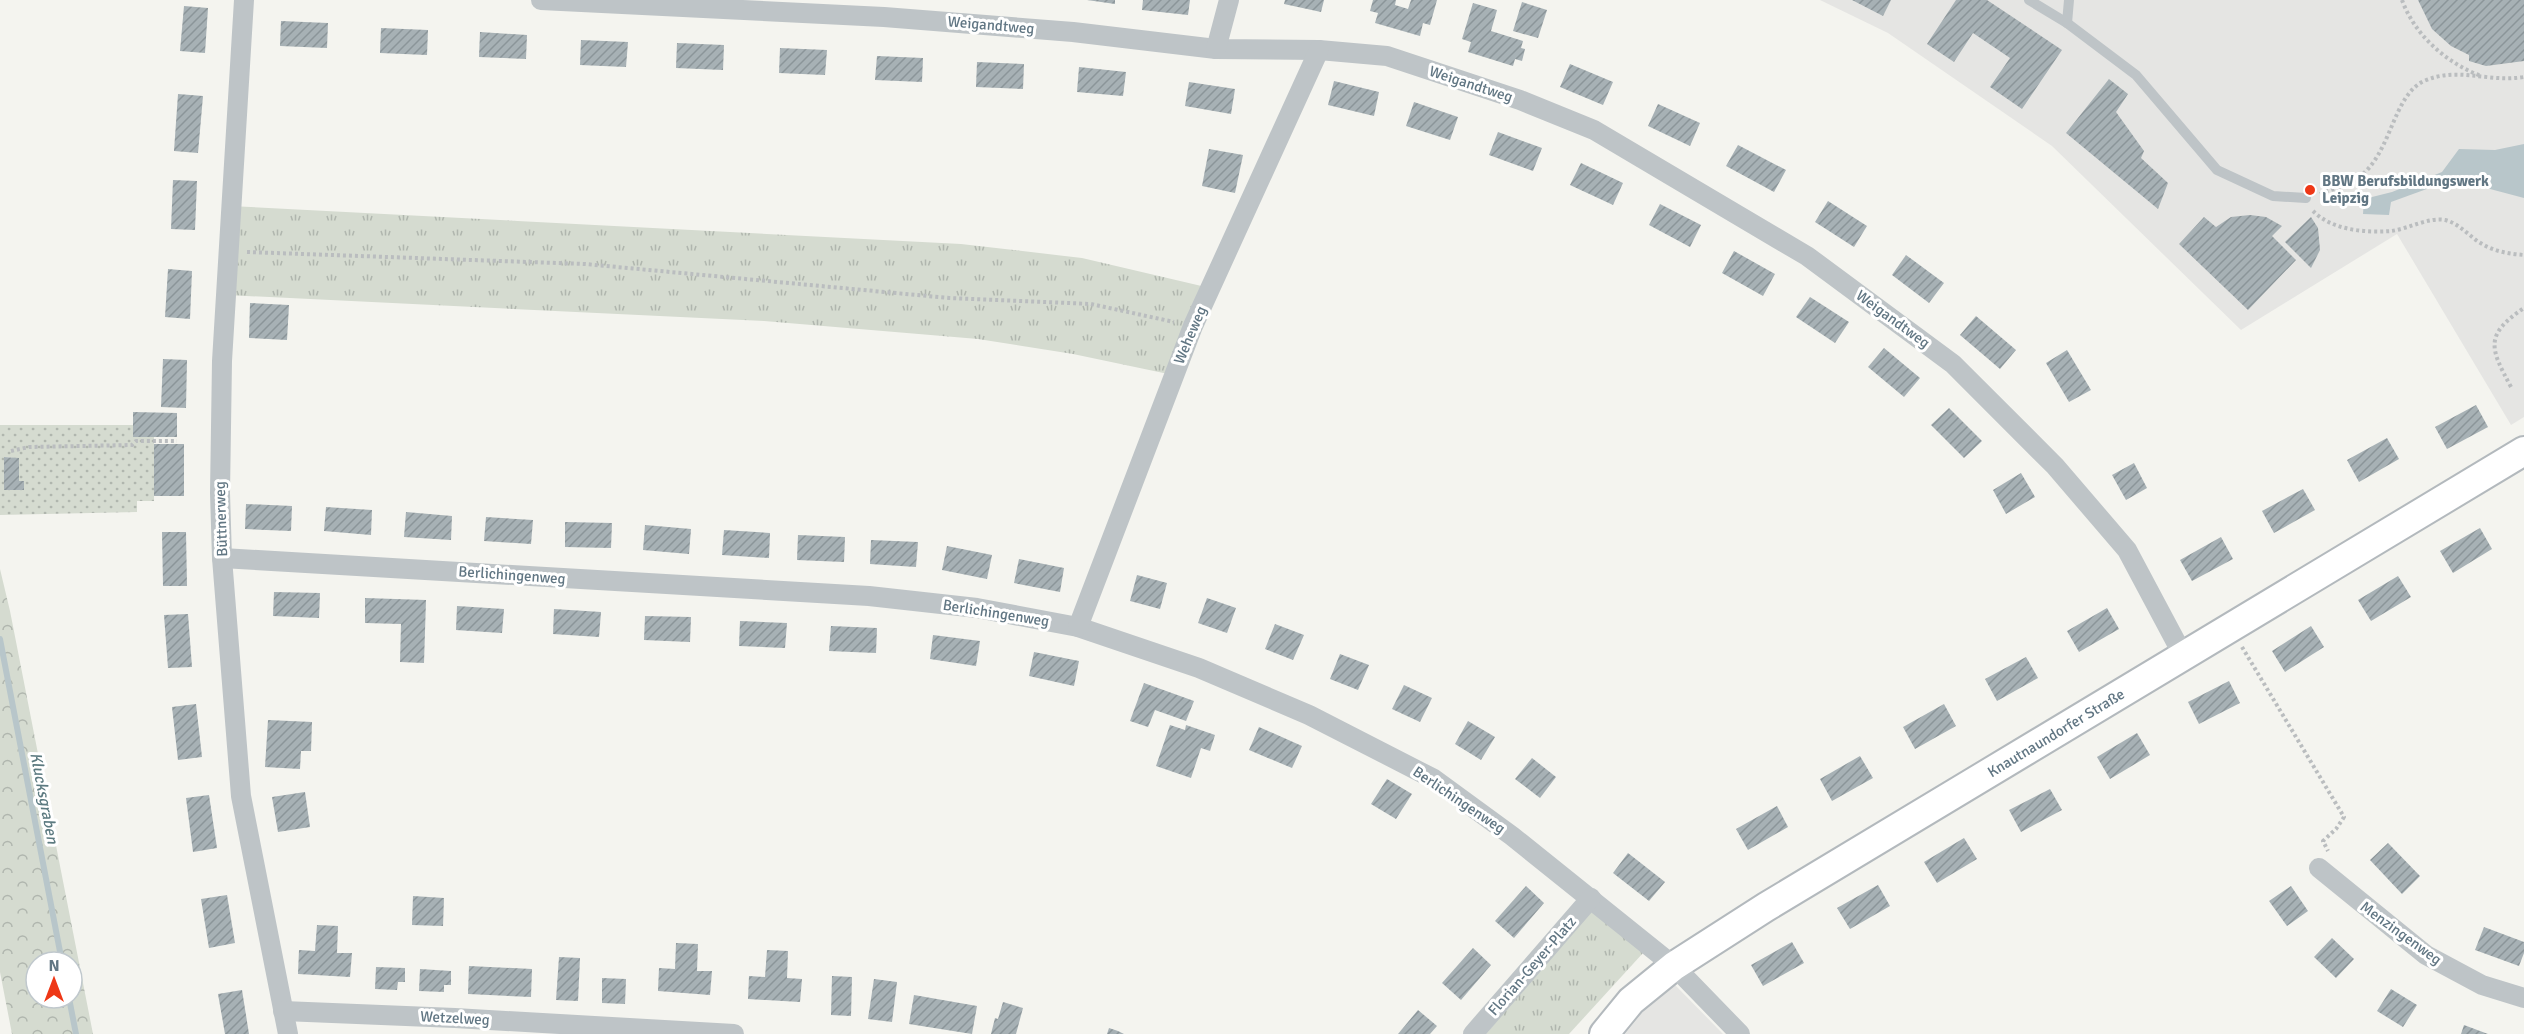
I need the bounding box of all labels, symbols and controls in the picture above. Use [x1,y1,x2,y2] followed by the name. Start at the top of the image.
[947,12,1035,38] street label: Weigandtweg
[1427,62,1515,106] street label: Weigandtweg
[2322,172,2489,207] place label: BBW Berufsbildungswerk Leipzig
[2303,183,2317,197] marker: BBW Berufsbildungswerk Leipzig
[1853,286,1933,352] street label: Weigandtweg
[1170,303,1210,367] street label: Weheweg
[211,481,231,557] street label: Büttnerweg
[458,562,566,588] street label: Berlichingenweg
[942,596,1051,630] street label: Berlichingenweg
[1984,685,2128,781] street label: Knautnaundorfer Straße
[25,751,63,847] water label: Klucksgraben
[1409,762,1509,838] street label: Berlichingenweg
[2357,897,2445,969] street label: Menzingenweg
[1484,913,1580,1019] street label: Florian-Geyer-Platz
[24,950,84,1010] north arrow
[48,956,60,976] text: N
[420,1007,490,1029] street label: Wetzelweg

